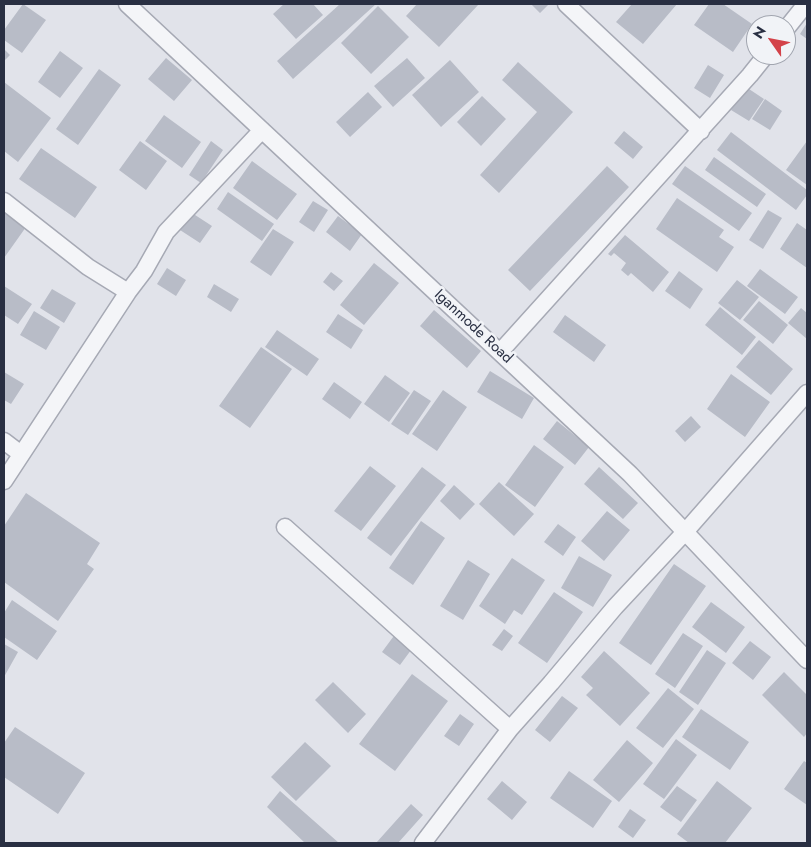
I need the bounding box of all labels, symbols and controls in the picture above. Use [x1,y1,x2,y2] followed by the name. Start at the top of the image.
[746,15,796,65] north arrow
[748,22,771,42] text: N
[430,286,516,368] street label: Iganmode Road

